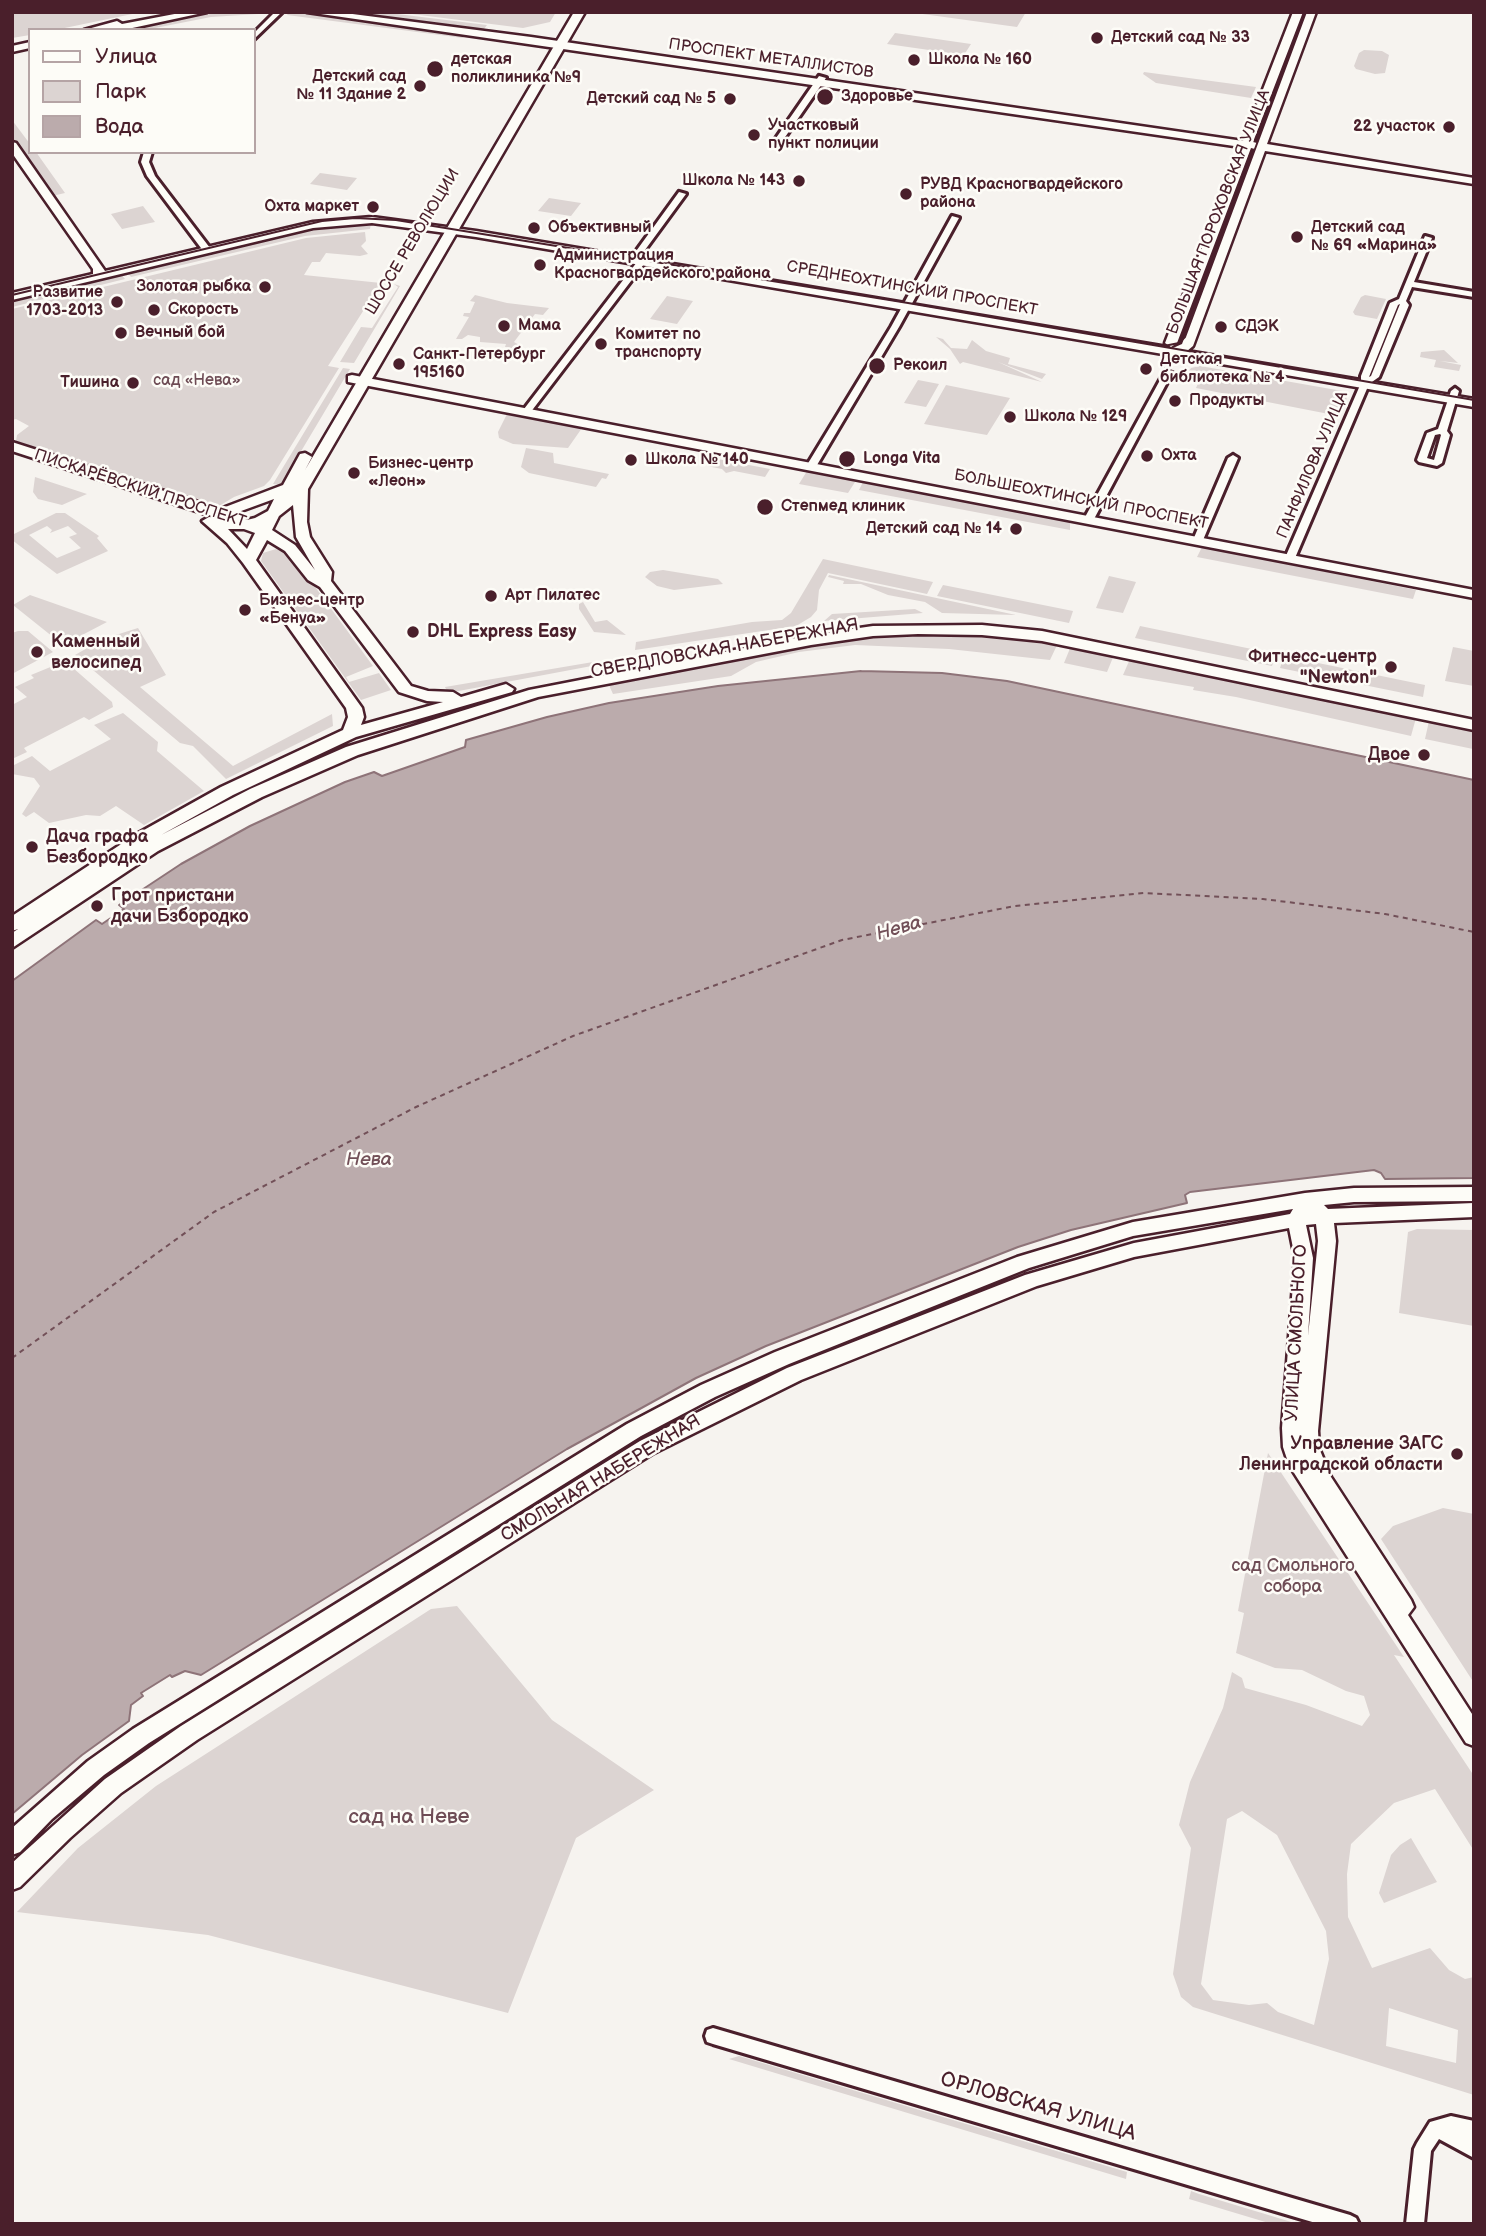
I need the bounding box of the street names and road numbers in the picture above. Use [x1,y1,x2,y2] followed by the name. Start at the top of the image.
[667,35,875,83] street label: ПРОСПЕКТ МЕТАЛЛИСТОВ
[1163,87,1275,337] street label: БОЛЬШАЯ ПОРОХОВСКАЯ УЛИЦА
[362,165,464,319] street label: ШОССЕ РЕВОЛЮЦИИ
[785,257,1039,321] street label: СРЕДНЕОХТИНСКИЙ ПРОСПЕКТ
[1273,389,1353,541] street label: ПАНФИЛОВА УЛИЦА
[32,446,248,532] street label: ПИСКАРЁВСКИЙ ПРОСПЕКТ
[952,466,1210,534] street label: БОЛЬШЕОХТИНСКИЙ ПРОСПЕКТ
[589,615,861,683] street label: СВЕРДЛОВСКАЯ НАБЕРЕЖНАЯ
[1282,1244,1312,1422] street label: УЛИЦА СМОЛЬНОГО
[497,1411,705,1547] street label: СМОЛЬНАЯ НАБЕРЕЖНАЯ
[937,2067,1139,2147] street label: ОРЛОВСКАЯ УЛИЦА

